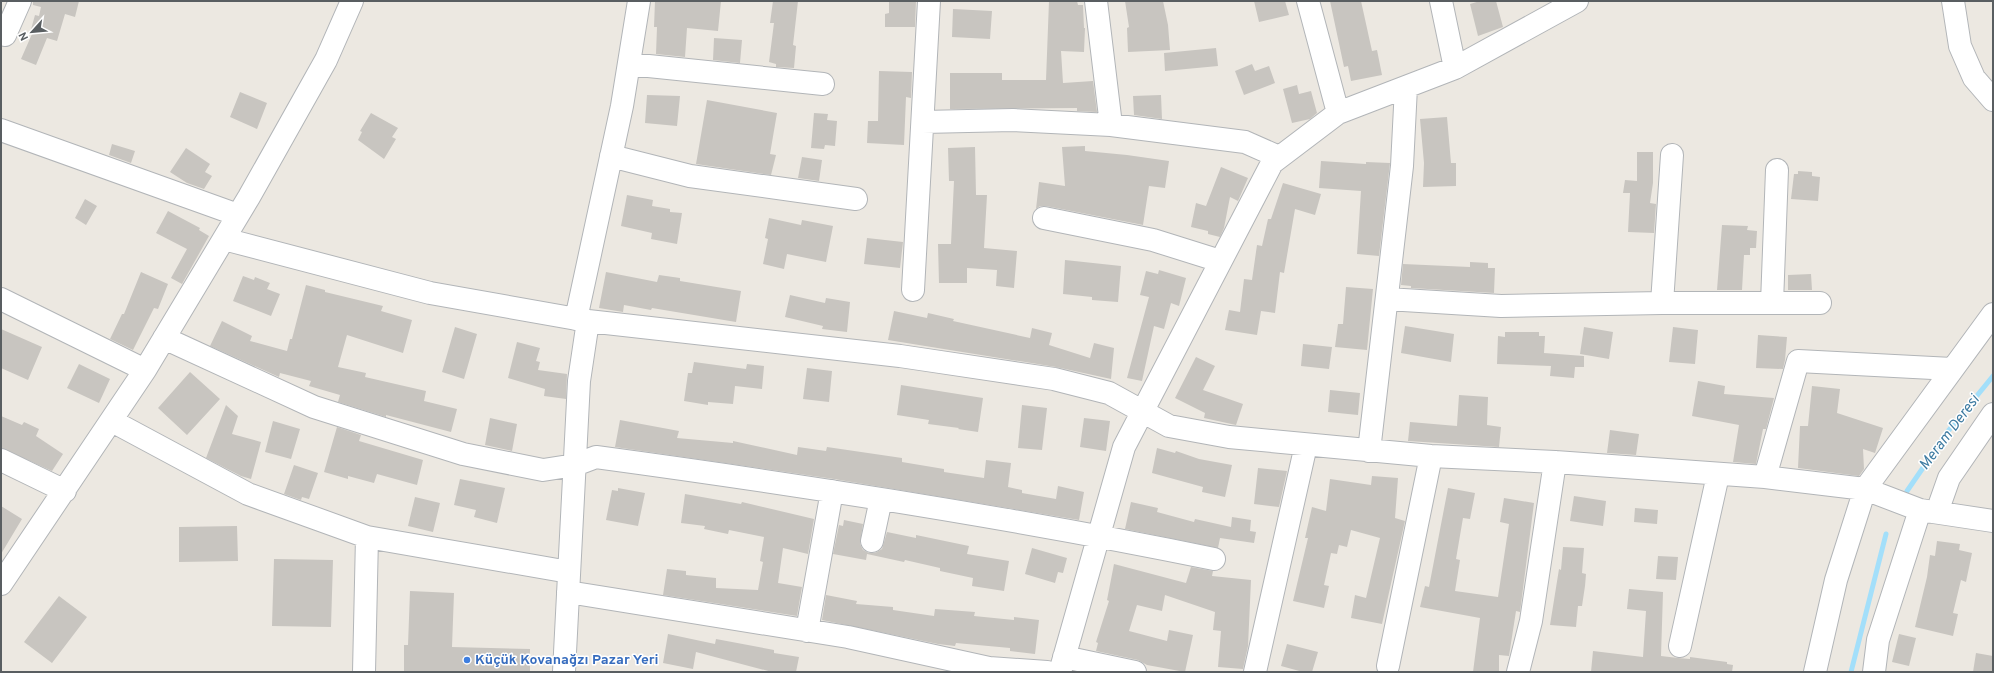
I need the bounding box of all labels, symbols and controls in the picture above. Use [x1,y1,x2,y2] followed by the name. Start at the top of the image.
[12,12,52,52] north arrow
[16,29,32,43] text: N
[1916,391,1985,474] water label: Meram Deresi
[475,652,659,669] place label: Küçük Kovanağzı Pazar Yeri
[462,655,472,665] marker: Küçük Kovanağzı Pazar Yeri

